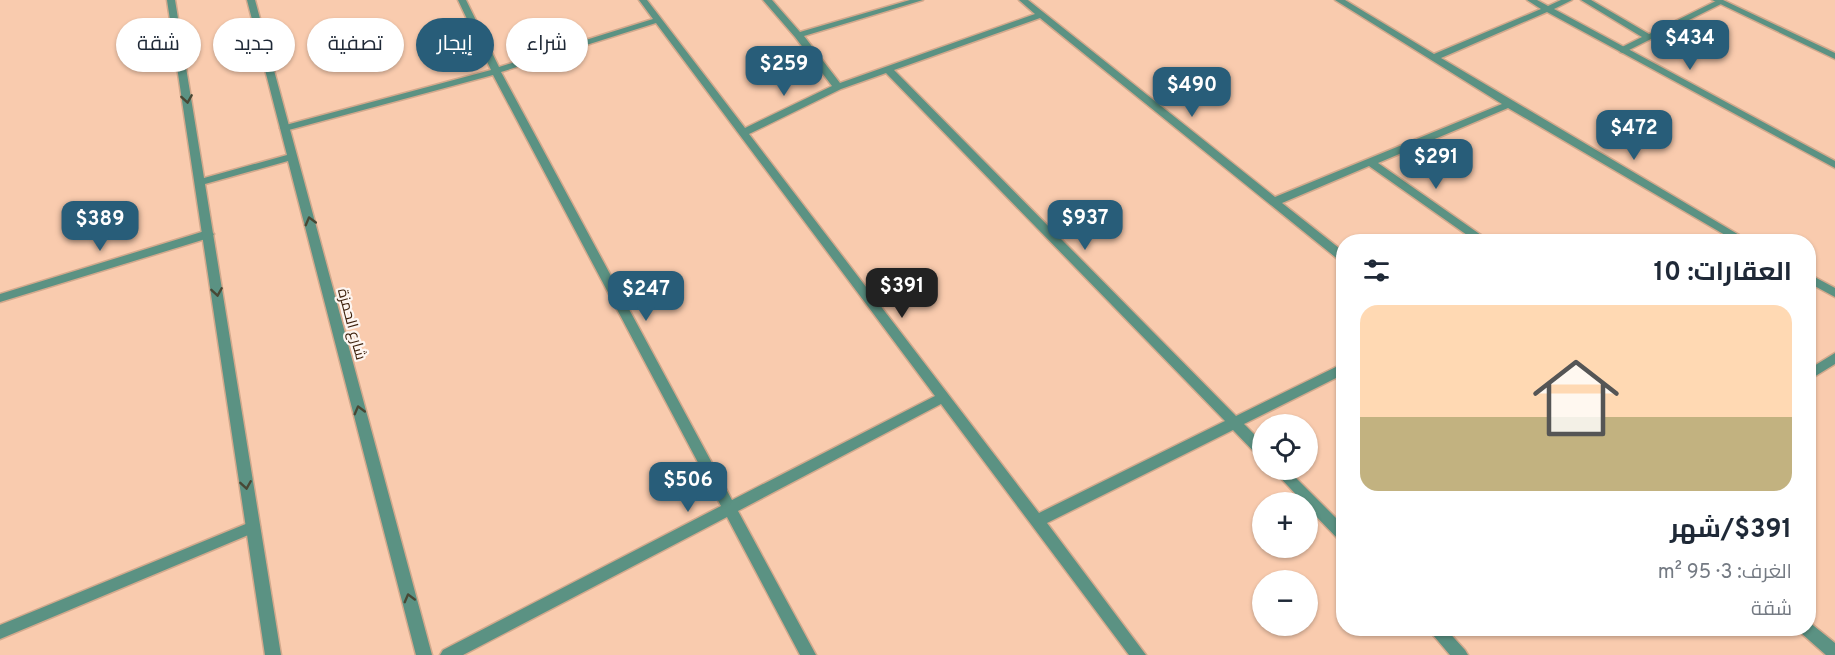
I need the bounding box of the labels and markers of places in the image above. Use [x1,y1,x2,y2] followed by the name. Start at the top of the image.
[1654,20,1726,71] pin: $434
[748,46,820,97] pin: $259
[1156,67,1228,118] pin: $490
[1598,110,1670,161] pin: $472
[1400,139,1472,190] pin: $291
[1049,200,1121,251] pin: $937
[64,201,136,252] pin: $389
[866,268,938,319] pin: $391
[610,271,682,322] pin: $247
[652,462,724,513] pin: $506

